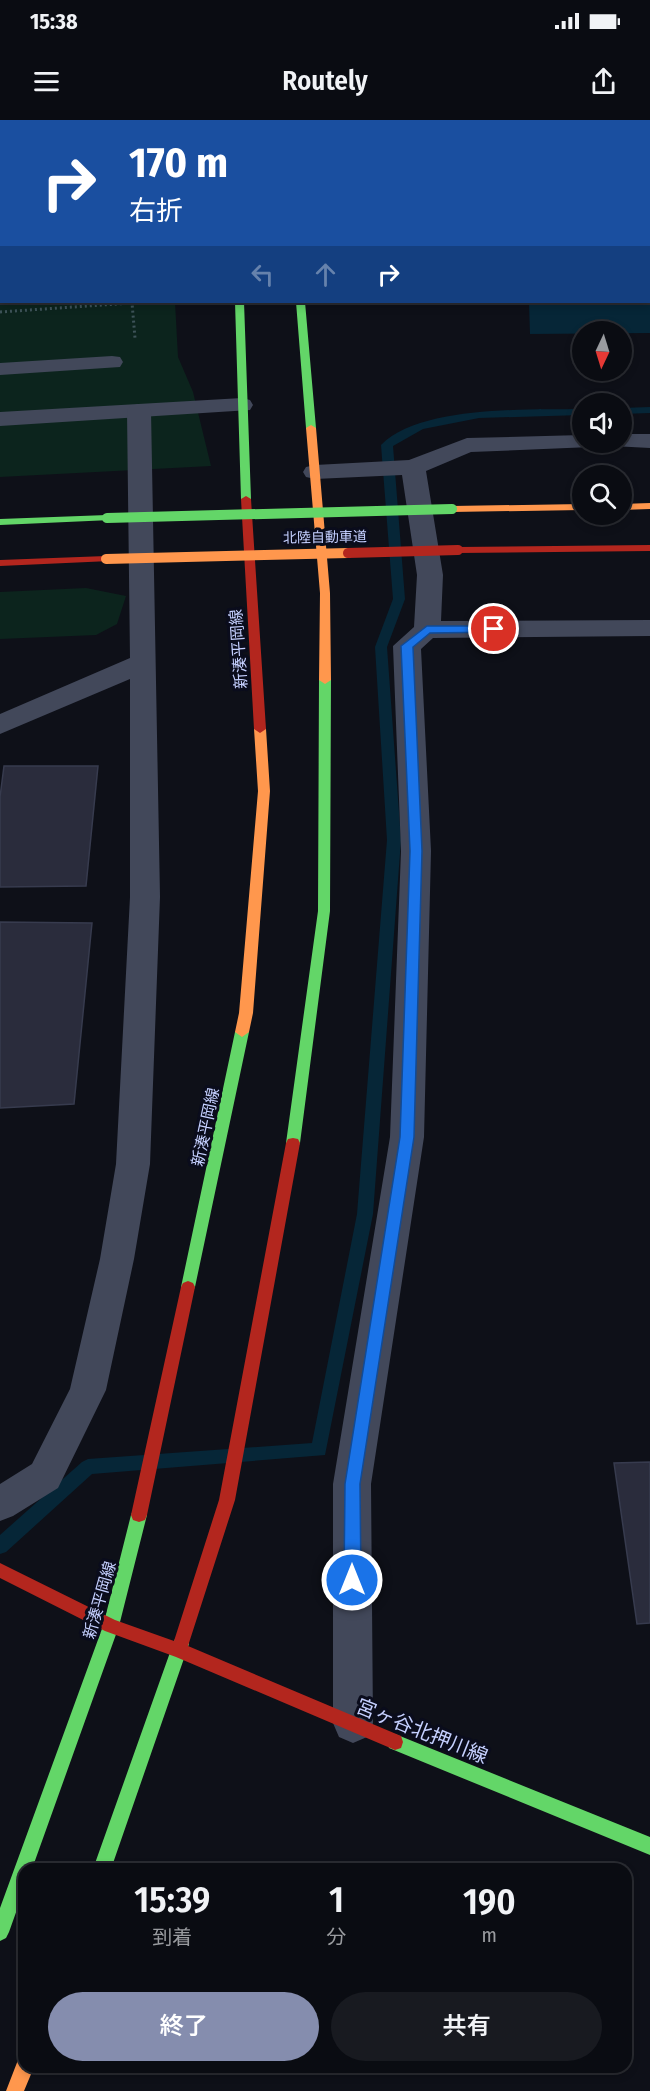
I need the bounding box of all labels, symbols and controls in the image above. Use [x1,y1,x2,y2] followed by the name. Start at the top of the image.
[30,8,78,35] text: 15:38
[30,65,63,98] icon: menu
[282,65,368,97] text: Routely
[587,65,620,98] icon: share
[129,138,228,188] text: 170 m
[30,144,108,222] icon: right
[129,195,183,227] text: 右折
[246,258,279,291] icon: left
[309,258,342,291] icon: ahead
[372,258,405,291] icon: right
[572,321,632,381] north arrow
[572,321,632,525] map controls
[572,393,632,453] button: sound
[572,465,632,525] button: search
[283,528,367,547] street label: 北陸自動車道
[468,603,519,654] pin
[226,608,251,690] street label: 新湊平岡線
[477,612,510,645] icon: arrive
[188,1086,223,1168] street label: 新湊平岡線
[320,1548,384,1612] position arrow
[79,1559,120,1641] street label: 新湊平岡線
[353,1694,491,1768] street label: 宮ヶ谷北押川線
[134,1878,210,1922] text: 15:39
[329,1878,344,1922] text: 1
[463,1880,516,1924] text: 190
[482,1923,497,1947] text: m
[152,1925,192,1949] text: 到着
[327,1925,347,1949] text: 分
[48,1992,319,2061] button: 終了
[331,1992,602,2061] button: 共有

